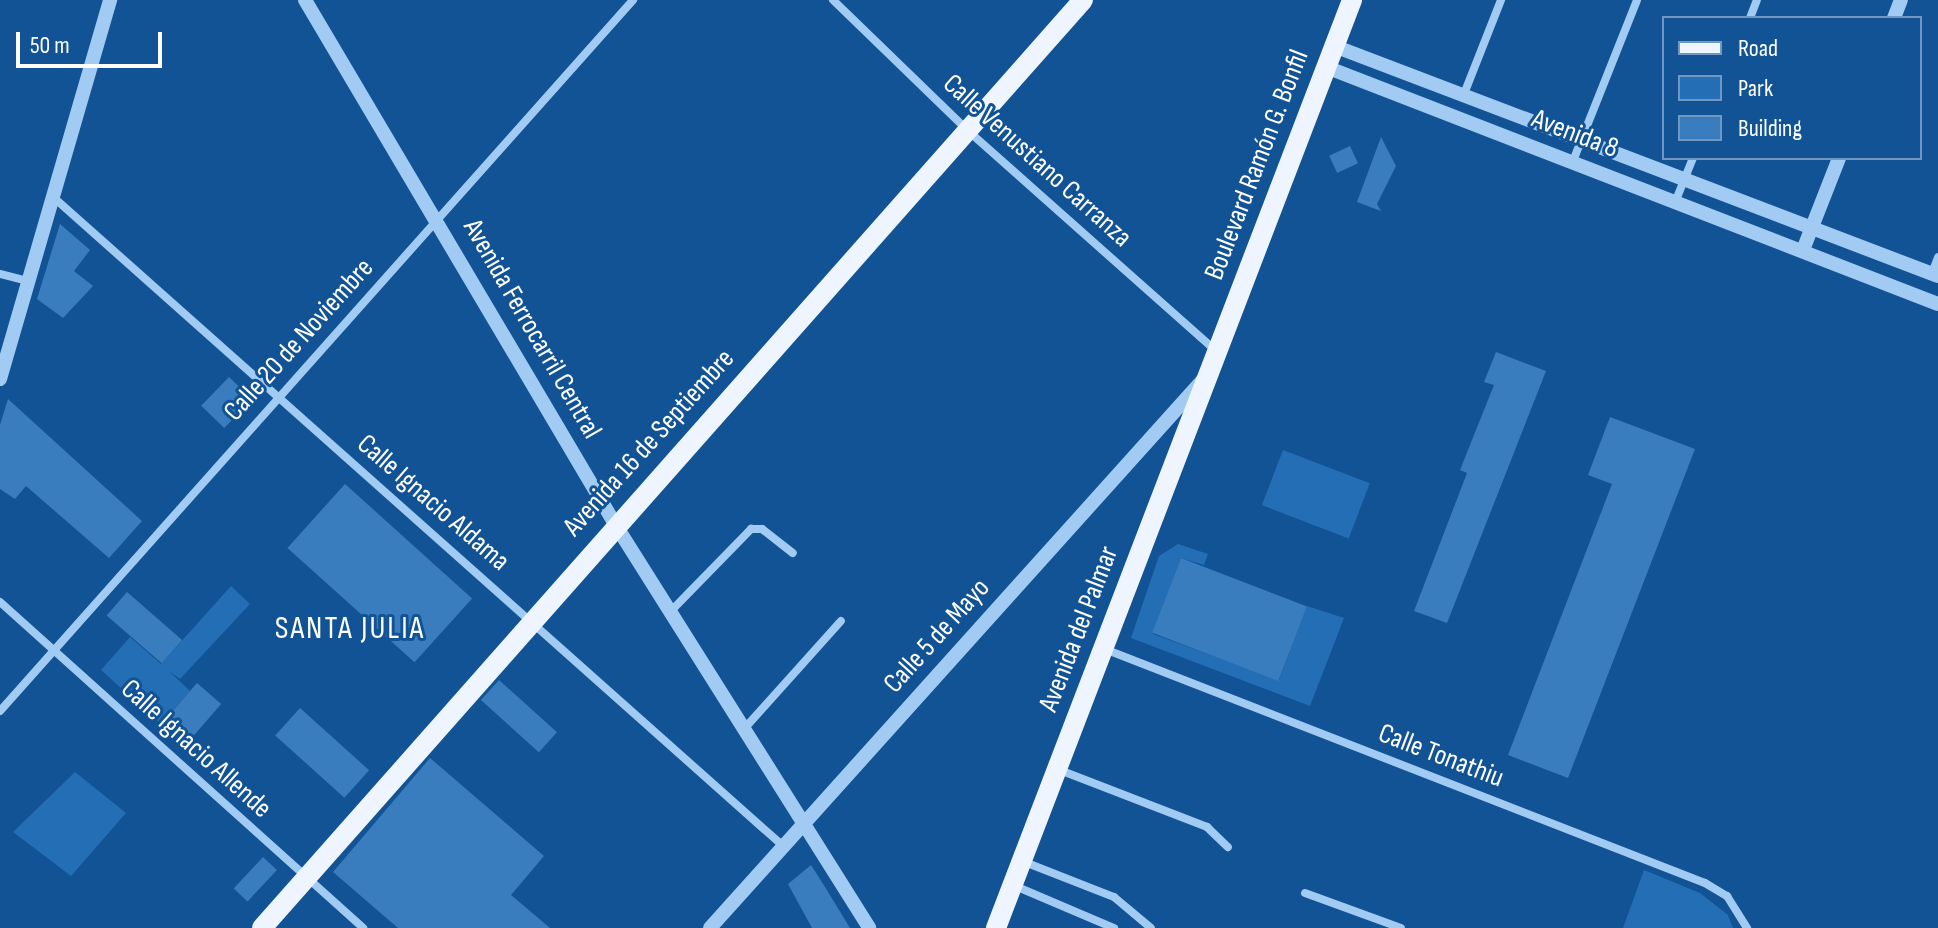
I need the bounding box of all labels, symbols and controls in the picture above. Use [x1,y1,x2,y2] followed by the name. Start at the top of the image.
[20,16,166,66] scale bar
[1662,16,1922,160] legend
[30,31,70,60] text: 50 m
[1738,34,1778,63] text: Road
[1198,45,1316,285] street label: Boulevard Ramón G. Bonfil
[936,67,1138,255] street label: Calle Venustiano Carranza
[1738,74,1773,103] text: Park
[1527,102,1623,166] street label: Avenida 8
[1738,114,1802,143] text: Building
[456,213,608,445] street label: Avenida Ferrocarril Central
[217,252,381,428] street label: Calle 20 de Noviembre
[556,343,742,543] street label: Avenida 16 de Septiembre
[350,428,516,578] street label: Calle Ignacio Aldama
[1032,542,1126,716] street label: Avenida del Palmar
[877,572,997,700] street label: Calle 5 de Mayo
[275,610,425,648] district label: SANTA JULIA
[114,673,278,825] street label: Calle Ignacio Allende
[1374,717,1508,795] street label: Calle Tonathiu

